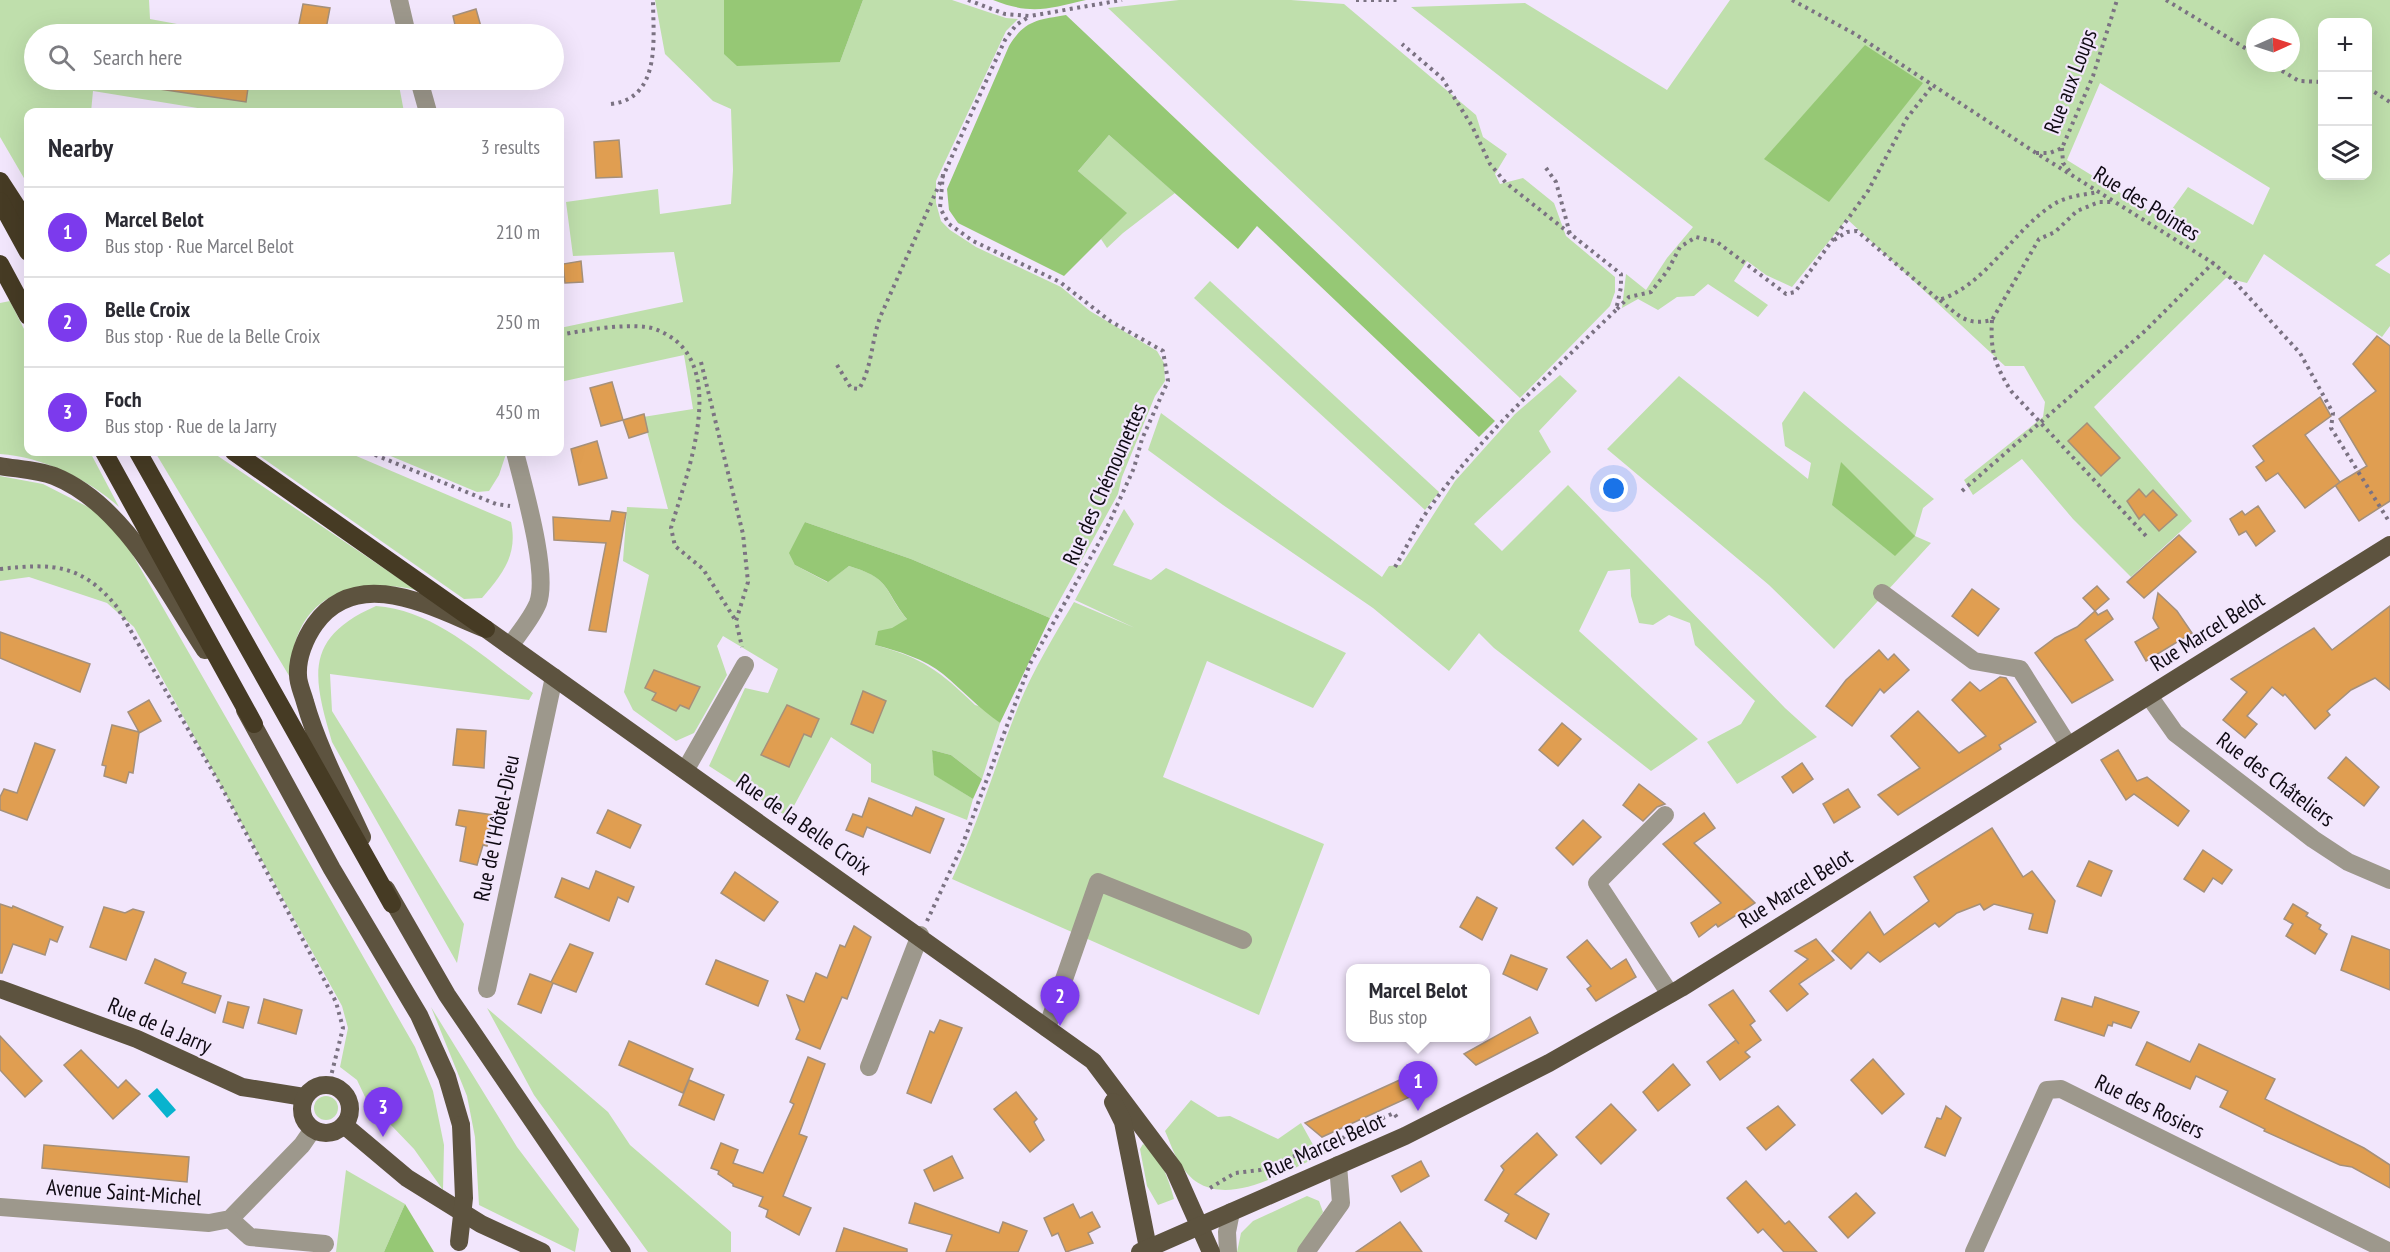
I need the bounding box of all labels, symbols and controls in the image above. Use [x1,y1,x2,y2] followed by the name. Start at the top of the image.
[2246,18,2300,72] north arrow
[2318,18,2372,180] map controls
[2318,18,2372,72] button: +
[24,24,564,90] search box
[2037,25,2103,137] street label: Rue aux Loups
[45,41,78,74] icon: search
[93,43,182,71] text: Search here
[2318,72,2372,126] button: −
[2318,126,2372,180] button: layers
[48,131,113,164] text: Nearby
[481,134,540,160] text: 3 results
[2089,159,2205,247] street label: Rue des Pointes
[105,205,204,233] text: Marcel Belot
[63,219,72,245] text: 1
[496,219,540,245] text: 210 m
[105,233,294,259] text: Bus stop · Rue Marcel Belot
[105,295,190,323] text: Belle Croix
[63,309,72,335] text: 2
[496,309,540,335] text: 250 m
[105,323,320,349] text: Bus stop · Rue de la Belle Croix
[105,385,142,413] text: Foch
[63,399,72,425] text: 3
[496,399,540,425] text: 450 m
[1056,399,1152,569] street label: Rue des Chémounettes
[105,413,276,439] text: Bus stop · Rue de la Jarry
[1599,474,1628,503] your location
[2145,585,2269,677] street label: Rue Marcel Belot
[2211,726,2341,832] street label: Rue des Châteliers
[467,752,525,904] street label: Rue de l'Hôtel-Dieu
[731,767,877,881] street label: Rue de la Belle Croix
[1733,842,1857,934] street label: Rue Marcel Belot
[1346,964,1490,1042] popup
[1040,976,1080,1026] pin: 2
[1369,976,1467,1004] text: Marcel Belot
[104,991,217,1060] street label: Rue de la Jarry
[1369,1004,1427,1030] text: Bus stop
[1398,1062,1438,1111] pin: 1
[2091,1067,2209,1145] street label: Rue des Rosiers
[364,1088,403,1137] pin: 3
[1259,1106,1389,1184] street label: Rue Marcel Belot
[46,1173,203,1211] street label: Avenue Saint-Michel

